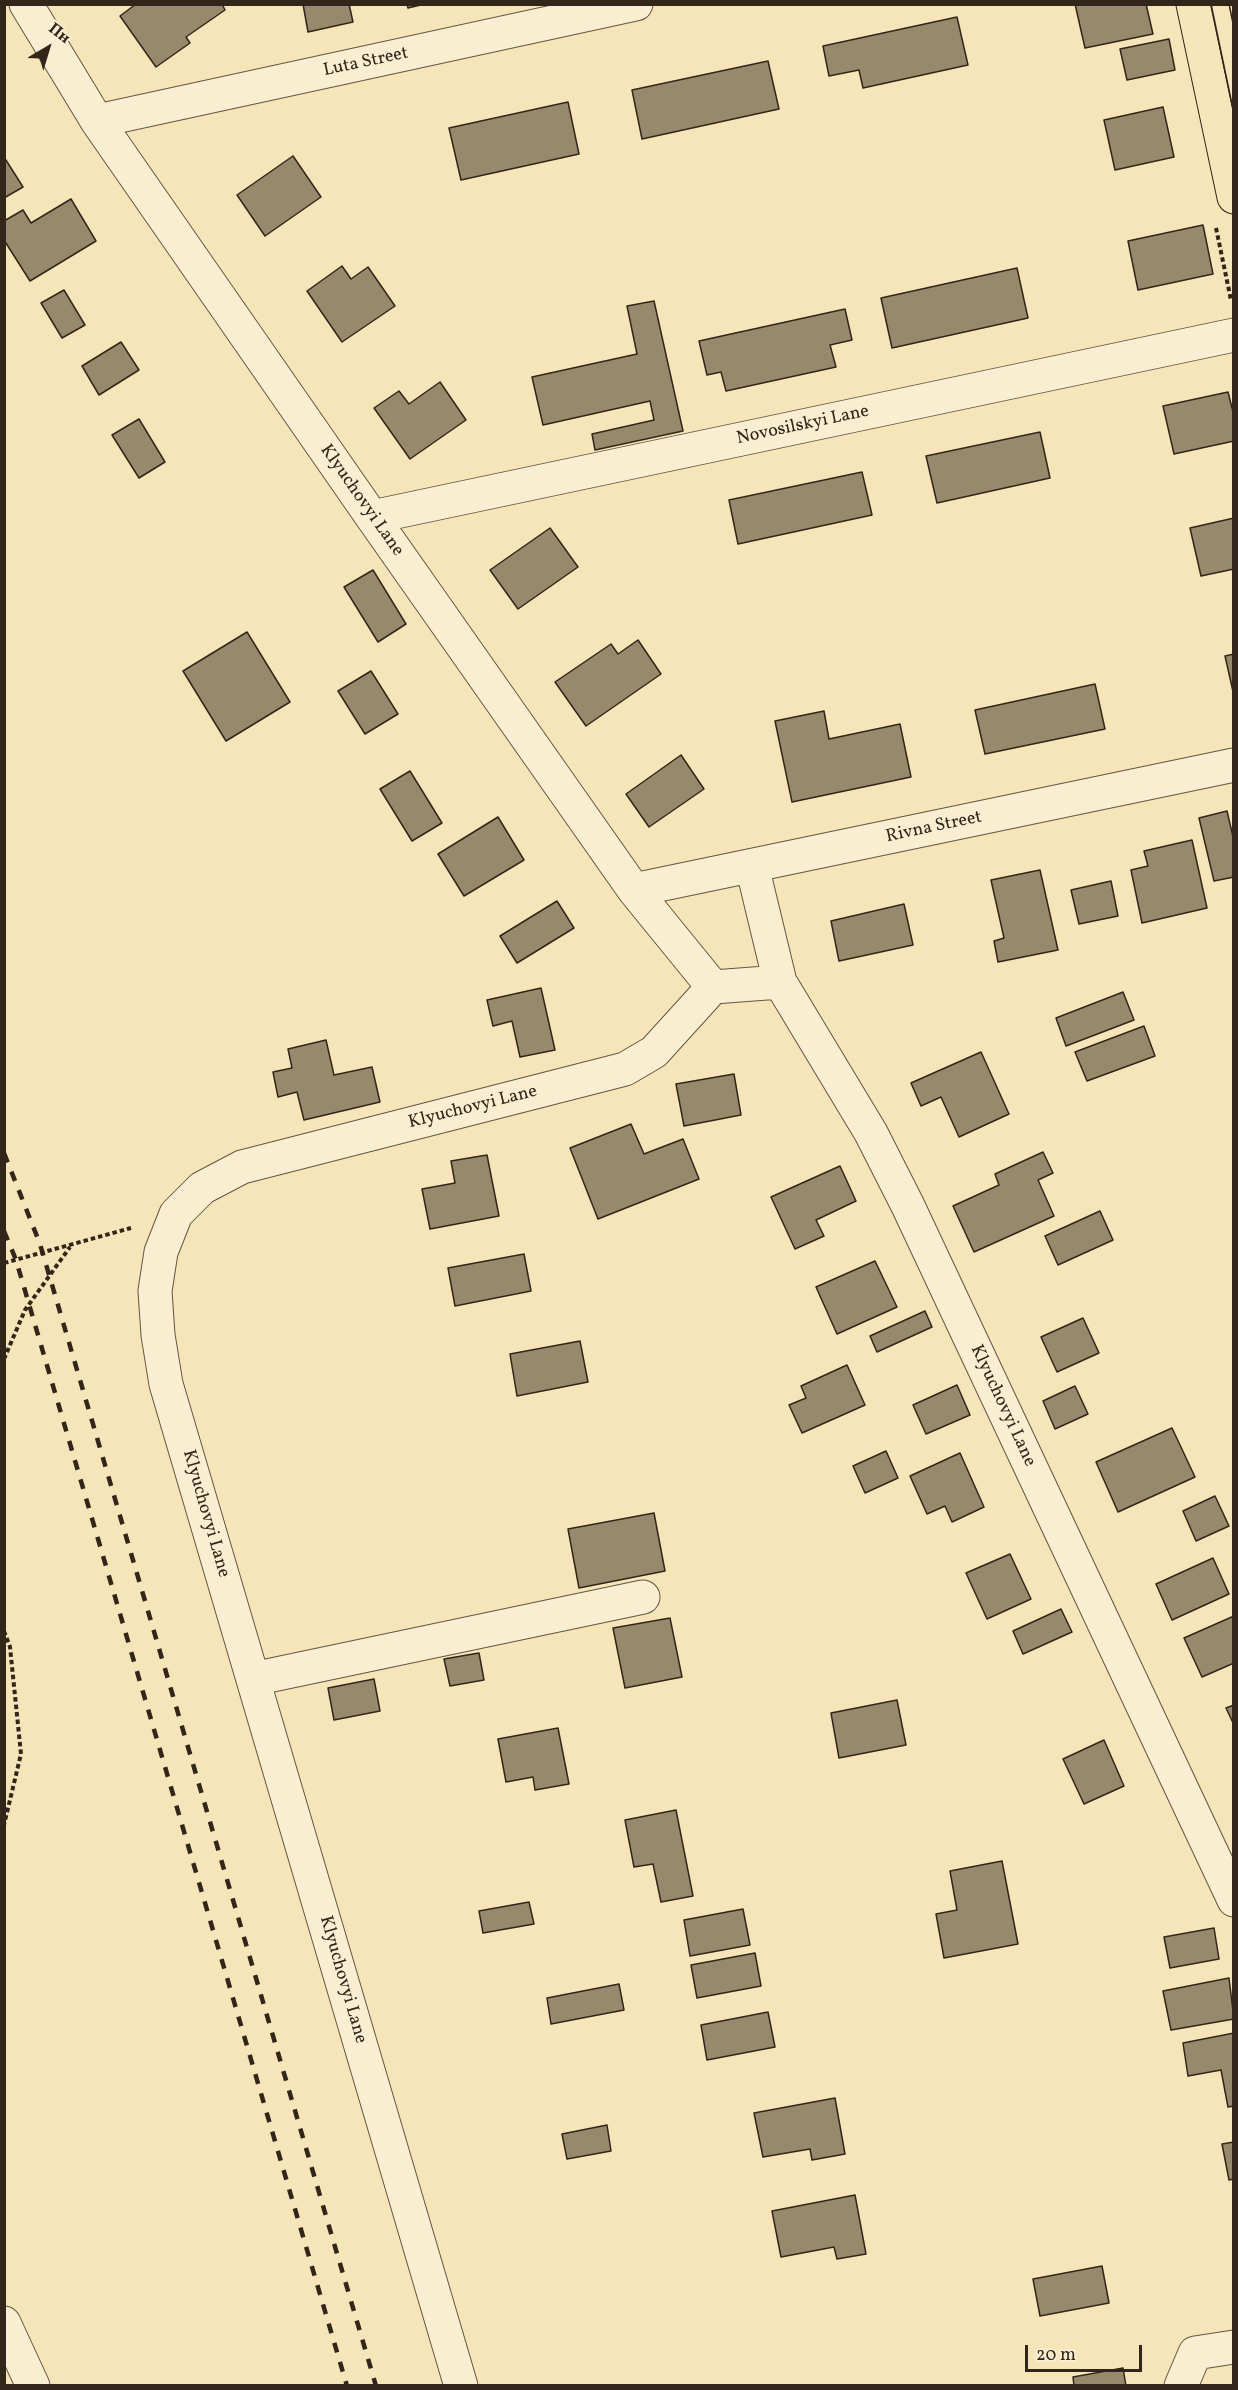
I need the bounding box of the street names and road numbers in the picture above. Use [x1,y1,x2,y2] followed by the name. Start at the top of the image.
[322,43,410,83] street label: Luta Street
[735,401,871,451] street label: Novosilskyi Lane
[314,441,408,561] street label: Klyuchovyi Lane
[884,807,984,849] street label: Rivna Street
[406,1082,540,1134] street label: Klyuchovyi Lane
[964,1342,1040,1470] street label: Klyuchovyi Lane
[176,1448,234,1580] street label: Klyuchovyi Lane
[313,1914,371,2046] street label: Klyuchovyi Lane

